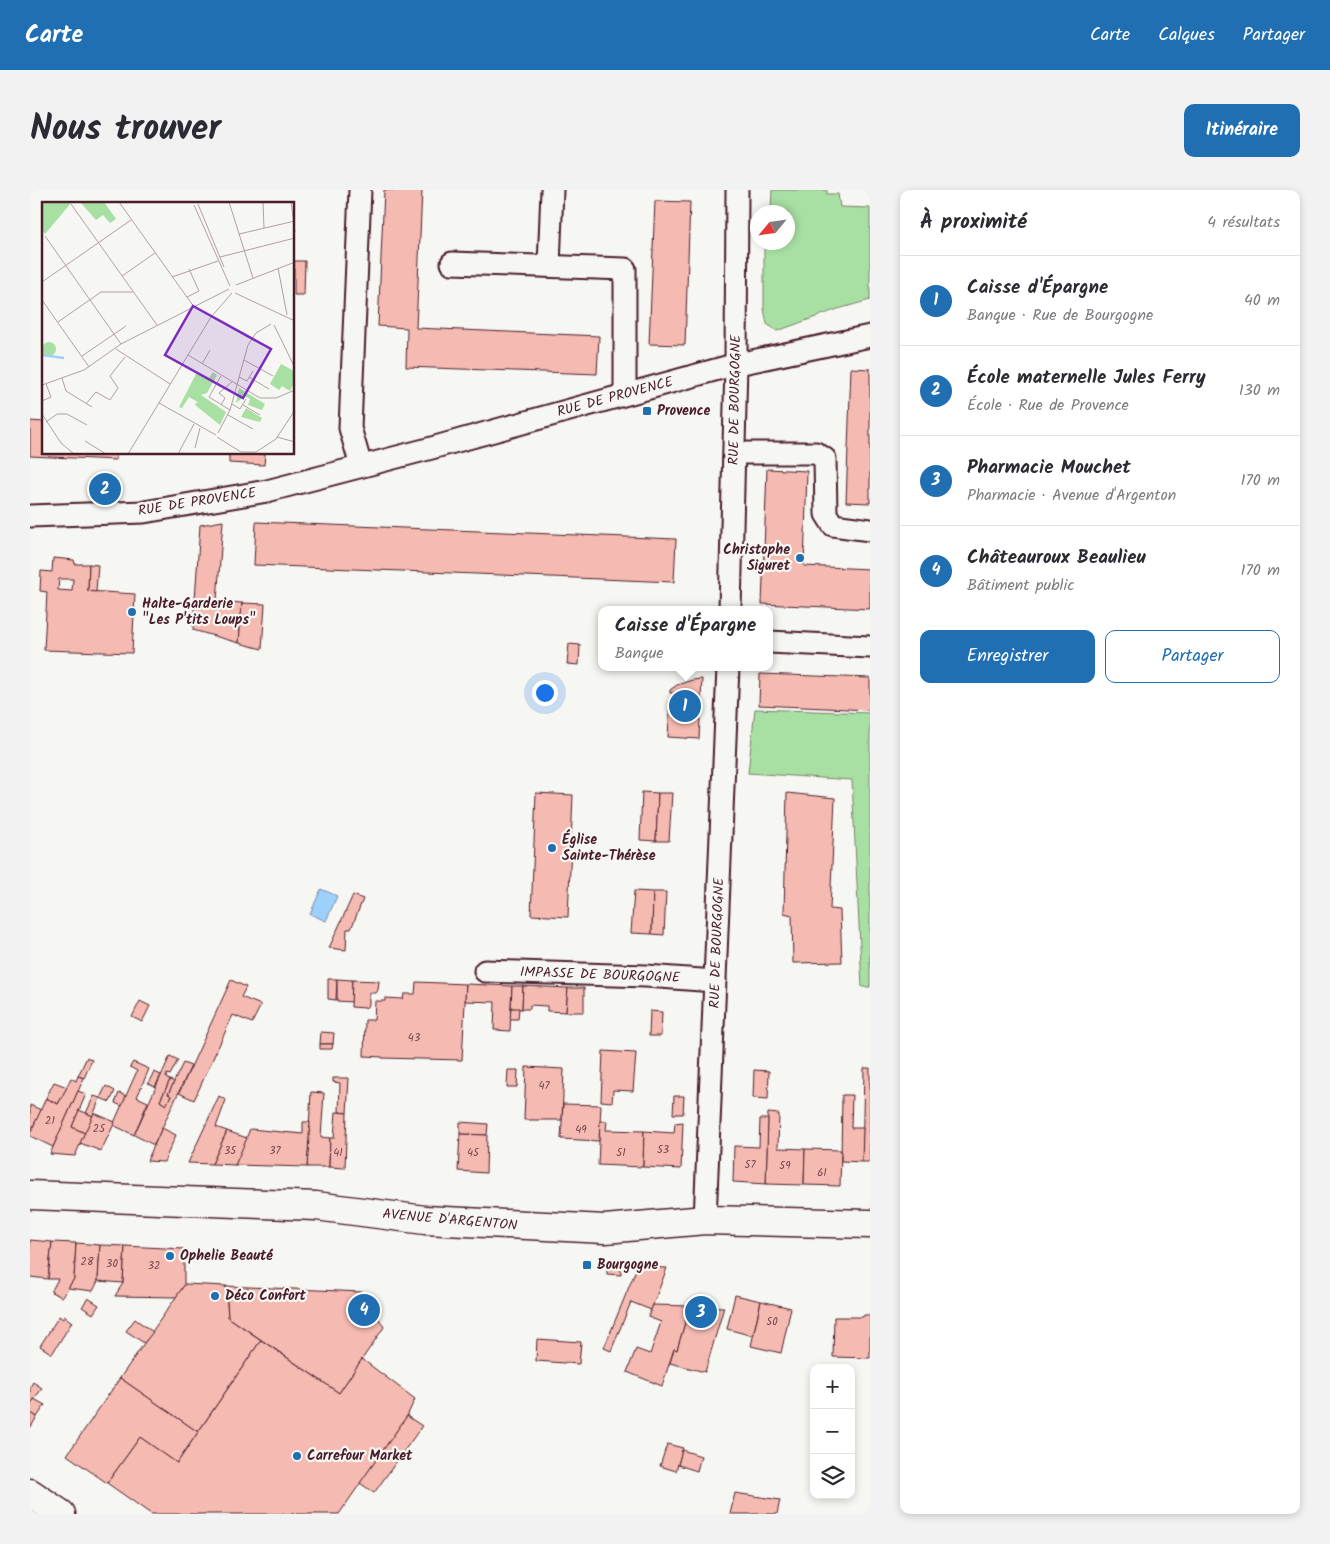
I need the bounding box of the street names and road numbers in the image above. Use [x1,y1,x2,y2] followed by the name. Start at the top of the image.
[723,334,747,465] street label: RUE DE BOURGOGNE
[555,371,676,423] street label: RUE DE PROVENCE
[136,482,258,522] street label: RUE DE PROVENCE
[704,877,730,1009] street label: RUE DE BOURGOGNE
[519,961,681,989] street label: IMPASSE DE BOURGOGNE
[382,1203,519,1237] street label: AVENUE D'ARGENTON

